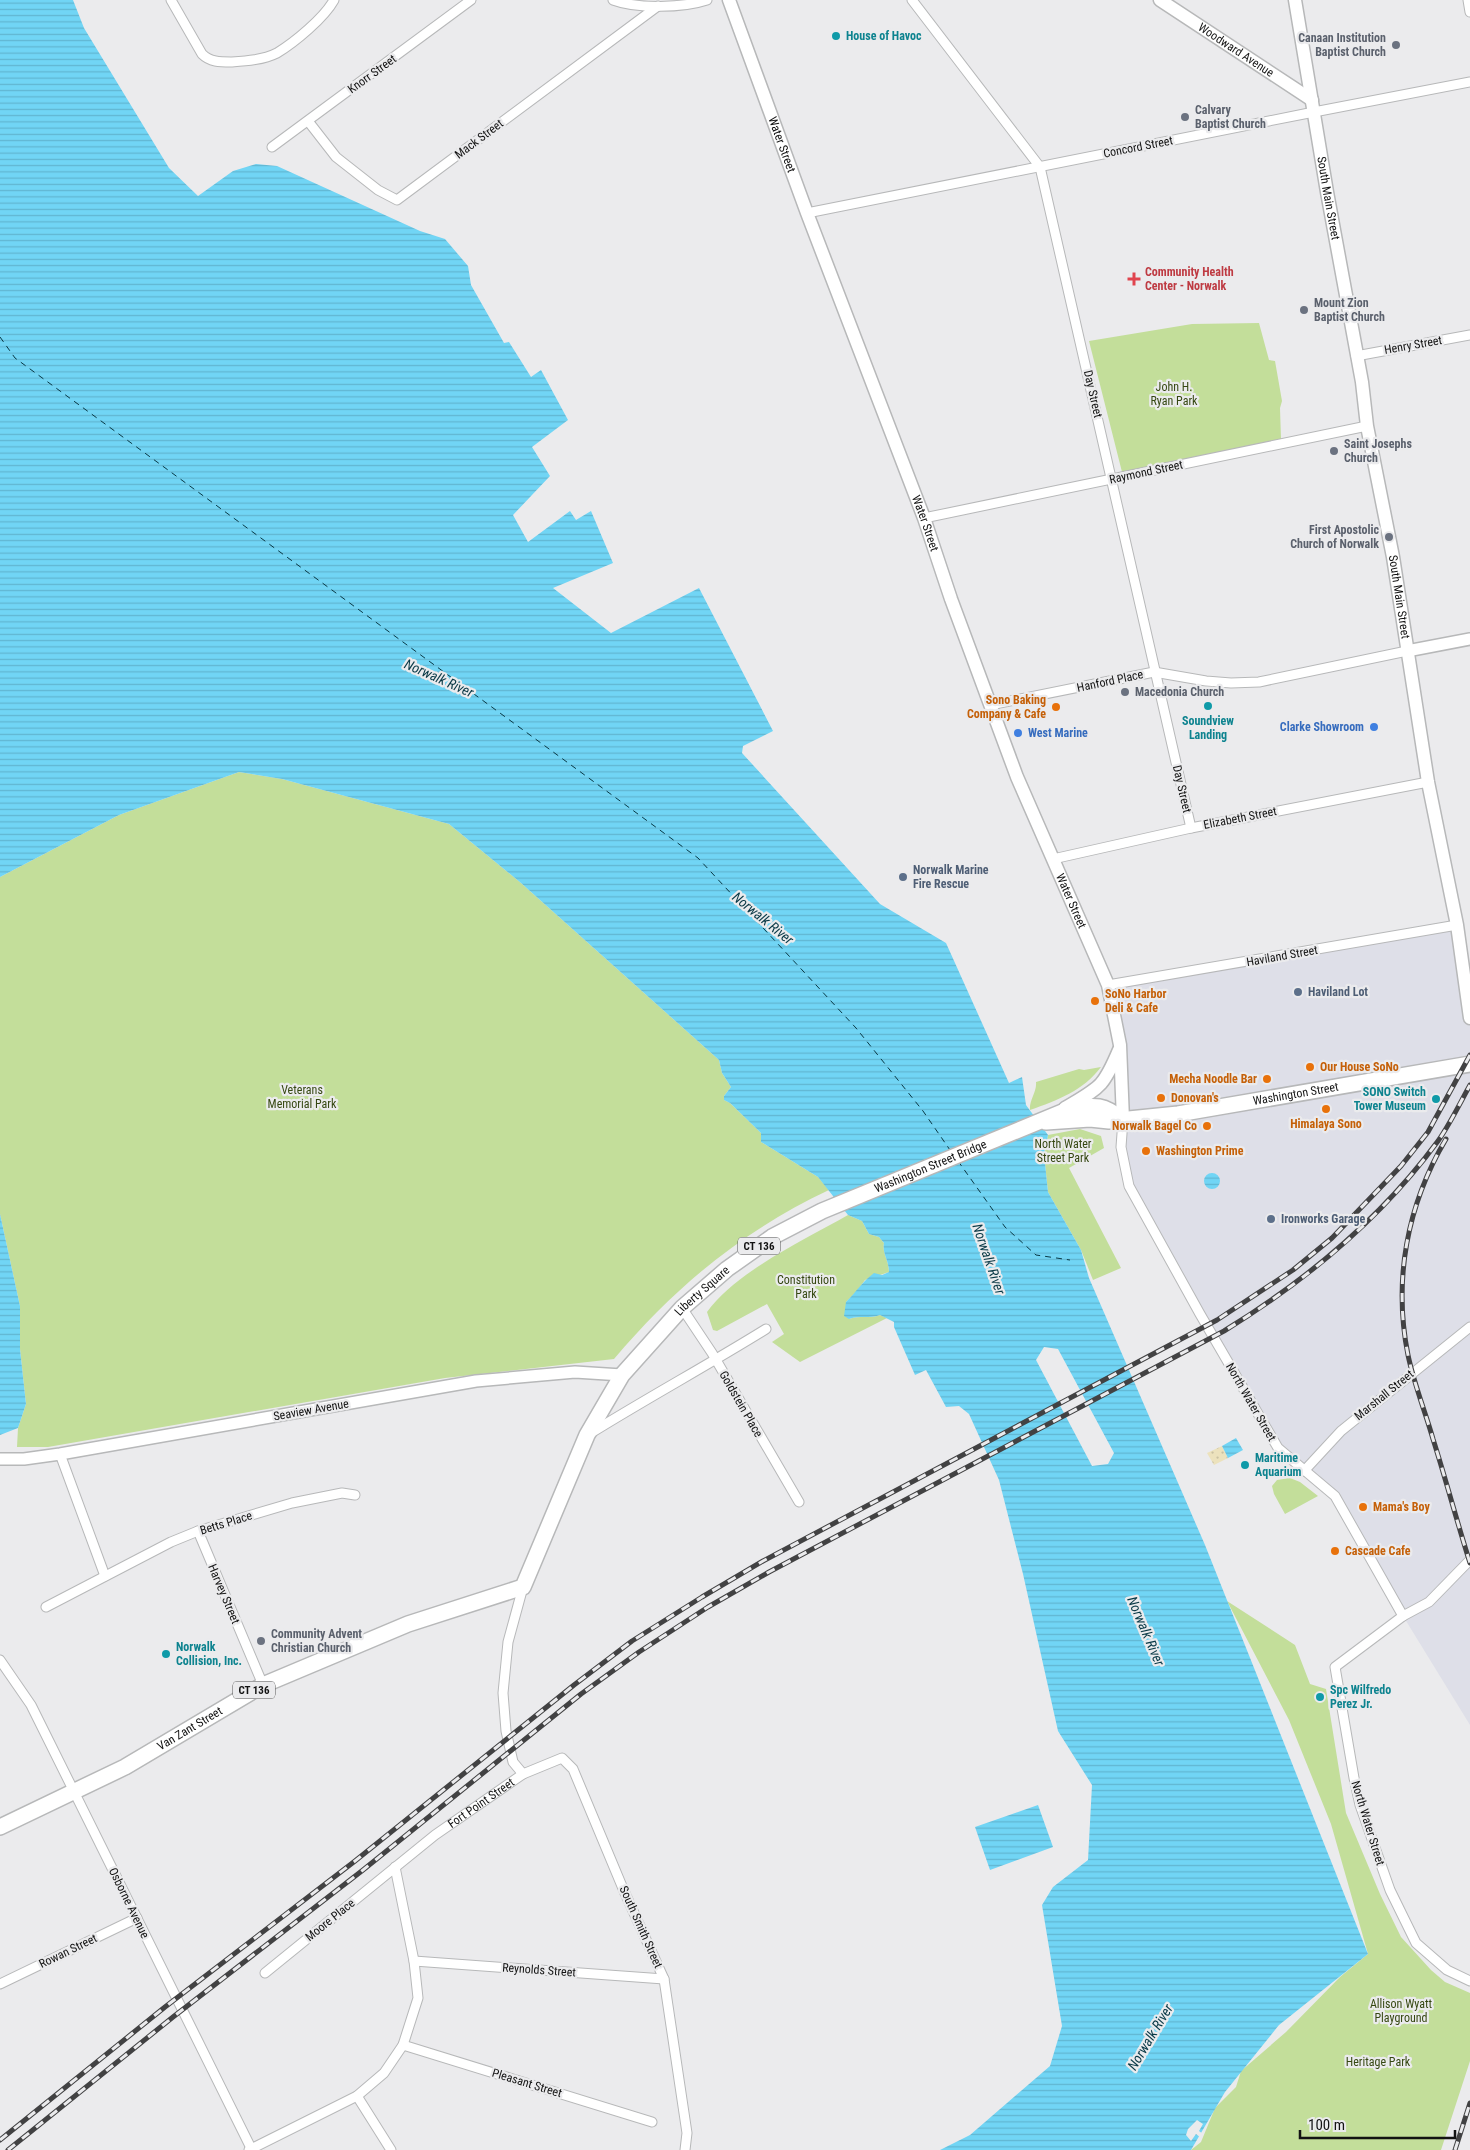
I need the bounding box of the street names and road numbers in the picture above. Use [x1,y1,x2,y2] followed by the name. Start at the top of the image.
[1196,20,1277,80] street label: Woodward Avenue
[345,51,399,96] street label: Knorr Street
[765,115,799,175] street label: Water Street
[452,116,506,162] street label: Mack Street
[1102,133,1174,161] street label: Concord Street
[1314,155,1343,242] street label: South Main Street
[1383,333,1443,357] street label: Henry Street
[1081,369,1105,420] street label: Day Street
[1108,457,1184,487] street label: Raymond Street
[909,493,942,554] street label: Water Street
[1386,554,1413,640] street label: South Main Street
[1076,667,1145,695] street label: Hanford Place
[1170,764,1194,815] street label: Day Street
[1202,804,1278,832] street label: Elizabeth Street
[1053,871,1090,931] street label: Water Street
[1245,943,1319,969] street label: Haviland Street
[1252,1080,1340,1108] street label: Washington Street
[872,1137,989,1196] street label: Washington Street Bridge
[738,1238,780,1254] road number: CT 136
[672,1263,733,1318] street label: Liberty Square
[1223,1360,1279,1444] street label: North Water Street
[1352,1367,1417,1423] street label: Marshall Street
[716,1368,766,1440] street label: Goldstein Place
[272,1396,350,1424] street label: Seaview Avenue
[198,1508,254,1538] street label: Betts Place
[205,1562,243,1626] street label: Harvey Street
[233,1682,275,1698] road number: CT 136
[155,1704,225,1753] street label: Van Zant Street
[445,1775,517,1831] street label: Fort Point Street
[1348,1779,1388,1868] street label: North Water Street
[106,1865,152,1941] street label: Osborne Avenue
[617,1884,666,1971] street label: South Smith Street
[303,1896,358,1944] street label: Moore Place
[37,1931,100,1971] street label: Rowan Street
[502,1960,577,1980] street label: Reynolds Street
[490,2066,564,2100] street label: Pleasant Street

